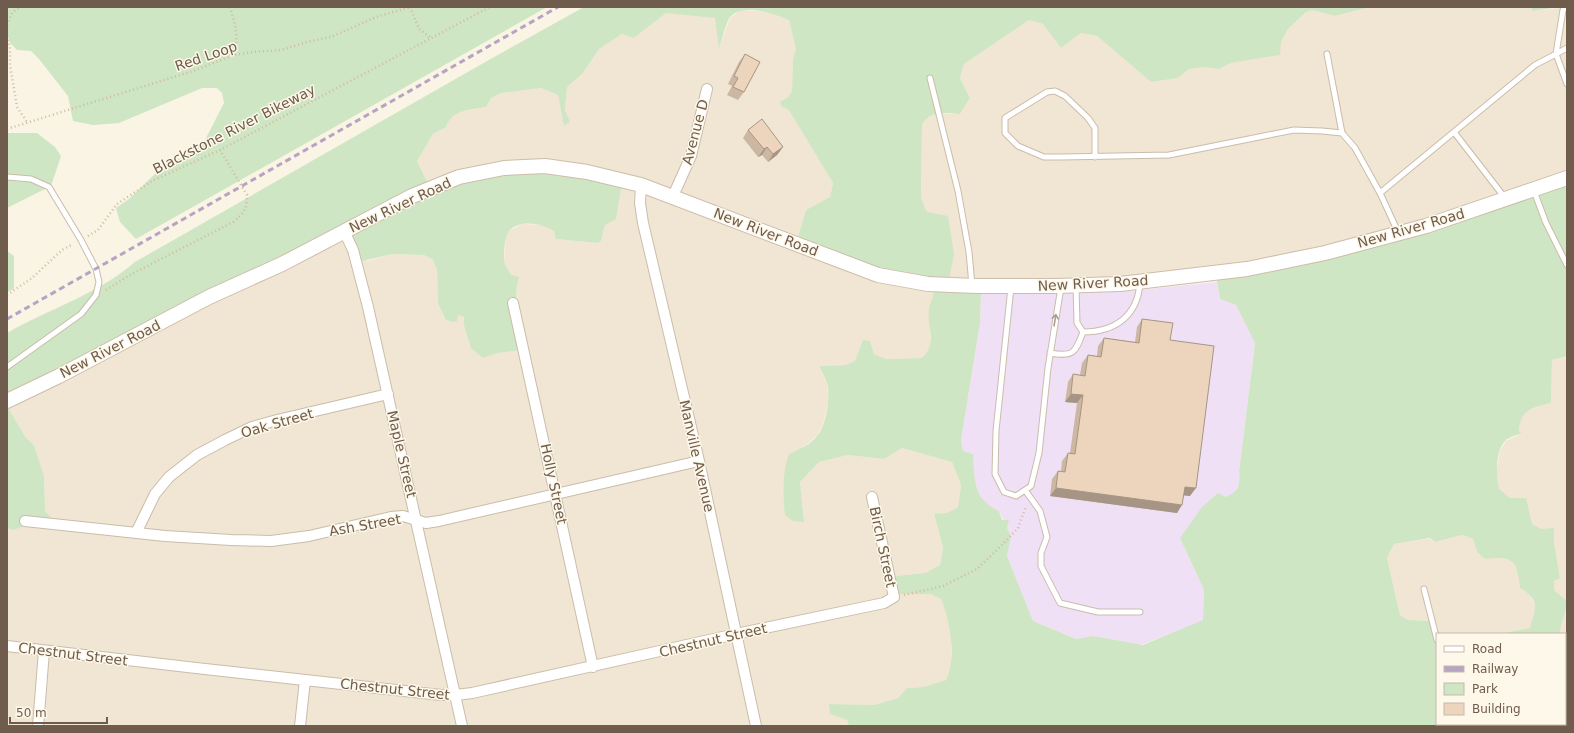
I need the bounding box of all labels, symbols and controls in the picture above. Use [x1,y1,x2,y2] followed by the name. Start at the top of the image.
[173,38,239,74] street label: Red Loop
[150,81,318,177] street label: Blackstone River Bikeway
[679,97,711,167] street label: Avenue D
[346,174,454,236] street label: New River Road
[711,205,821,259] street label: New River Road
[1356,205,1466,251] street label: New River Road
[1037,272,1149,294] street label: New River Road
[1052,314,1060,327] one-way arrow
[57,317,163,381] street label: New River Road
[676,398,718,514] street label: Manville Avenue
[239,405,316,441] street label: Oak Street
[384,409,420,500] street label: Maple Street
[538,442,570,526] street label: Holly Street
[867,505,900,590] street label: Birch Street
[328,511,403,539] street label: Ash Street
[657,620,769,660] street label: Chestnut Street
[1436,633,1566,725] legend
[17,639,129,669] street label: Chestnut Street
[1472,642,1502,656] text: Road
[1472,662,1518,676] text: Railway
[339,675,451,703] street label: Chestnut Street
[1472,682,1498,696] text: Park
[10,699,107,725] scale bar
[1472,702,1521,716] text: Building
[16,706,47,720] text: 50 m

